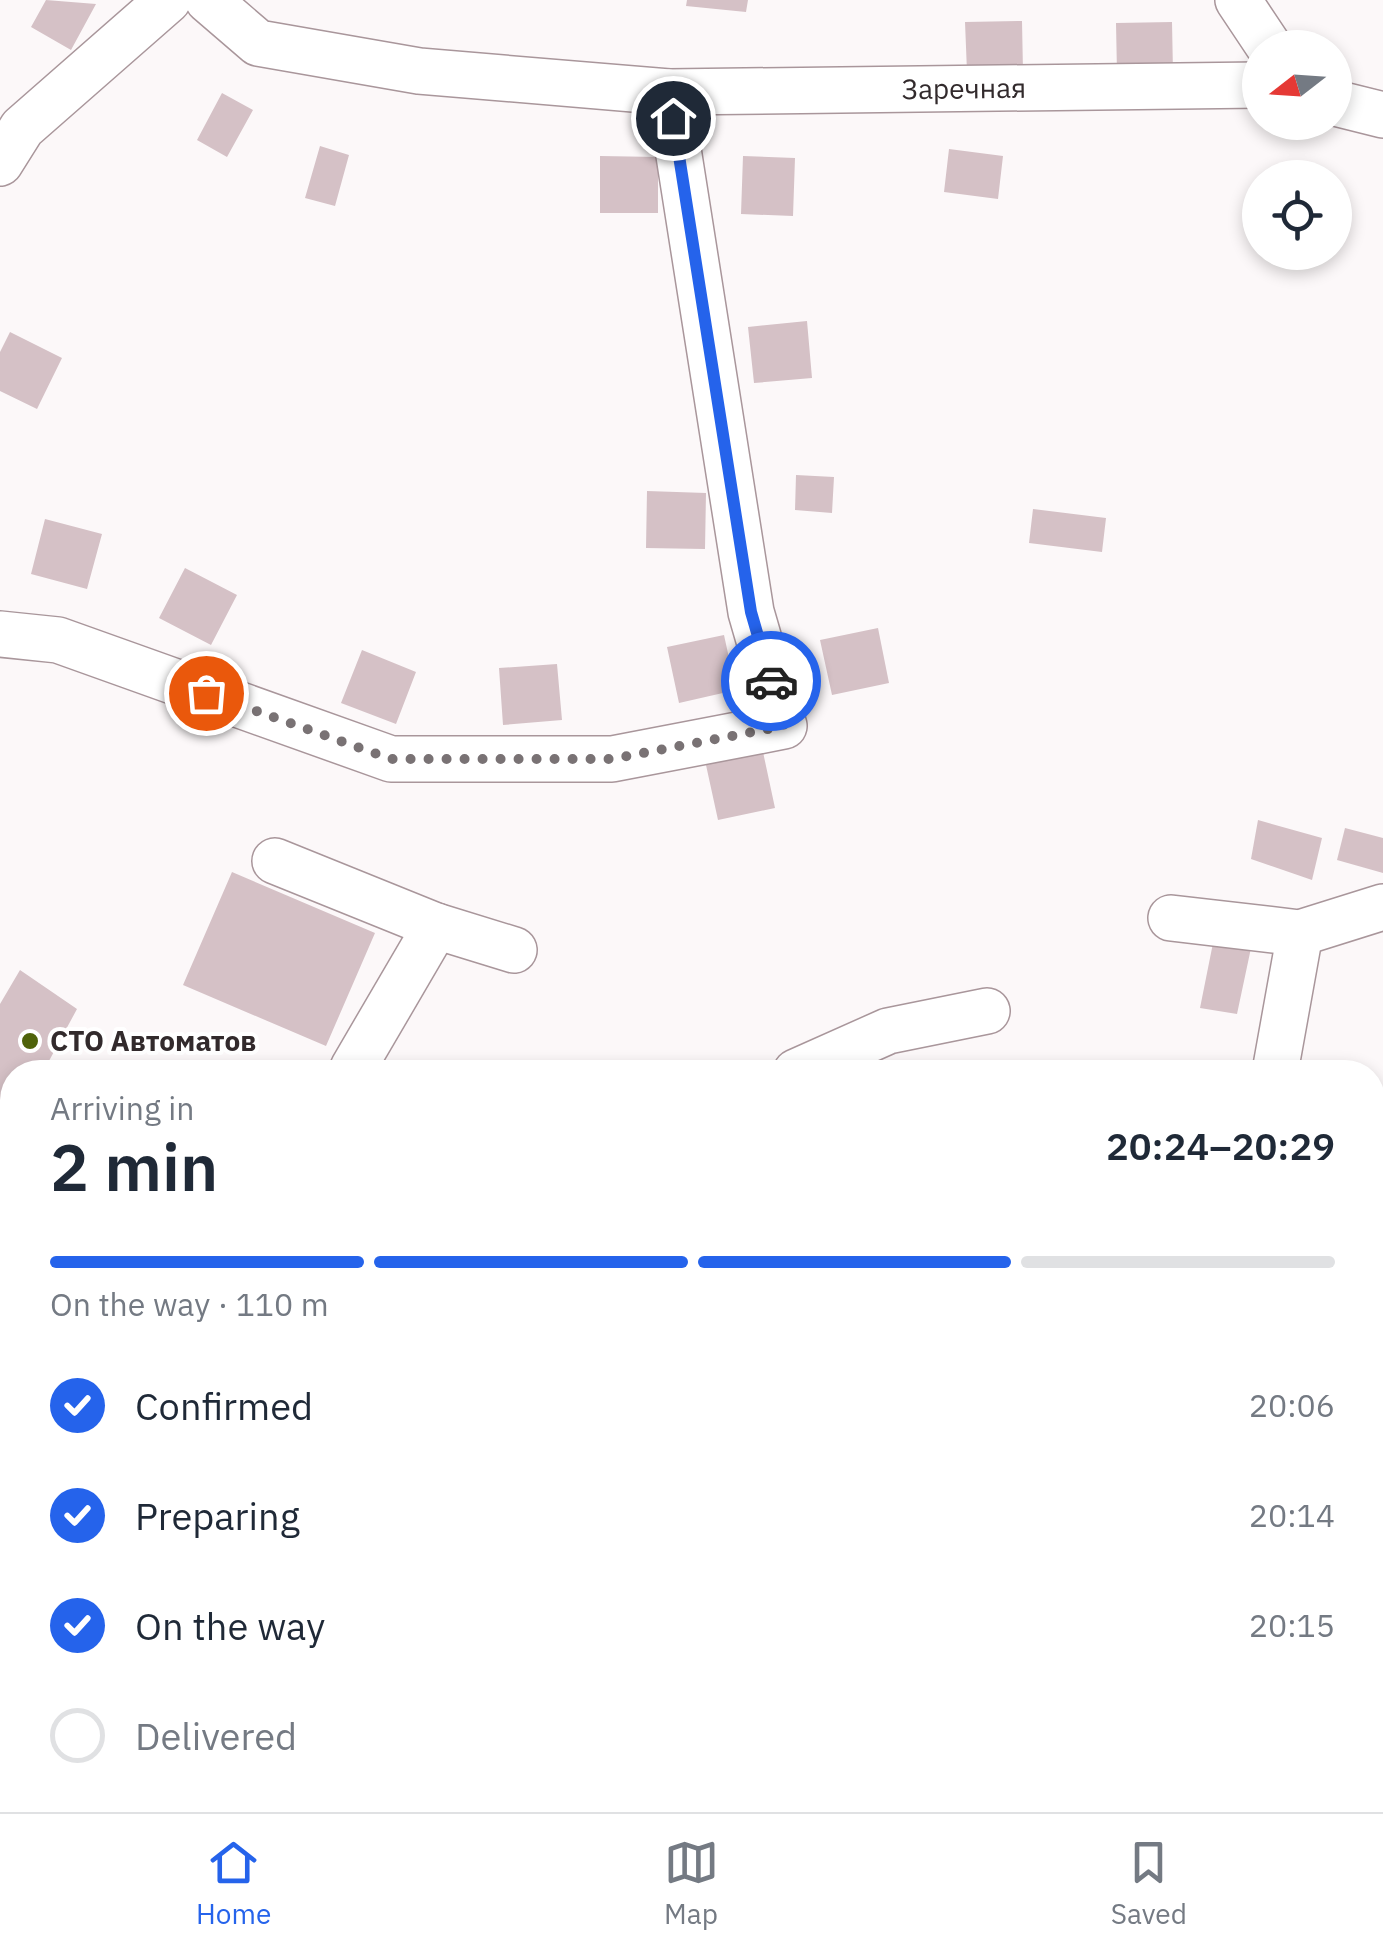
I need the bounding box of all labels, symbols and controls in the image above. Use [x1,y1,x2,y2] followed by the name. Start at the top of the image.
[1242,30,1352,140] north arrow
[1242,30,1352,270] map controls
[901,69,1026,107] street label: Заречная
[631,76,716,161] pin
[646,91,701,146] icon: home
[1242,160,1352,270] button: locate
[721,631,821,731] courier
[164,651,249,736] pin
[744,654,799,709] icon: car
[179,666,234,721] icon: bag
[50,1022,256,1059] place label: СТО Автоматов
[19,1030,41,1052] marker: СТО Автоматов
[50,1087,195,1129] text: Arriving in
[1106,1121,1335,1170] text: 20:24–20:29
[50,1124,218,1209] text: 2 min
[50,1283,329,1325] text: On the way · 110 m
[50,1378,105,1433] icon: check
[135,1381,313,1430] text: Confirmed
[1249,1384,1335,1426] text: 20:06
[50,1488,105,1543] icon: check
[135,1491,300,1540] text: Preparing
[1249,1494,1335,1536] text: 20:14
[50,1598,105,1653] icon: check
[135,1601,325,1650] text: On the way
[1249,1604,1335,1646] text: 20:15
[135,1711,297,1760] text: Delivered
[196,1835,271,1932] tab: Home
[664,1835,719,1932] tab: Map
[1111,1835,1187,1932] tab: Saved

